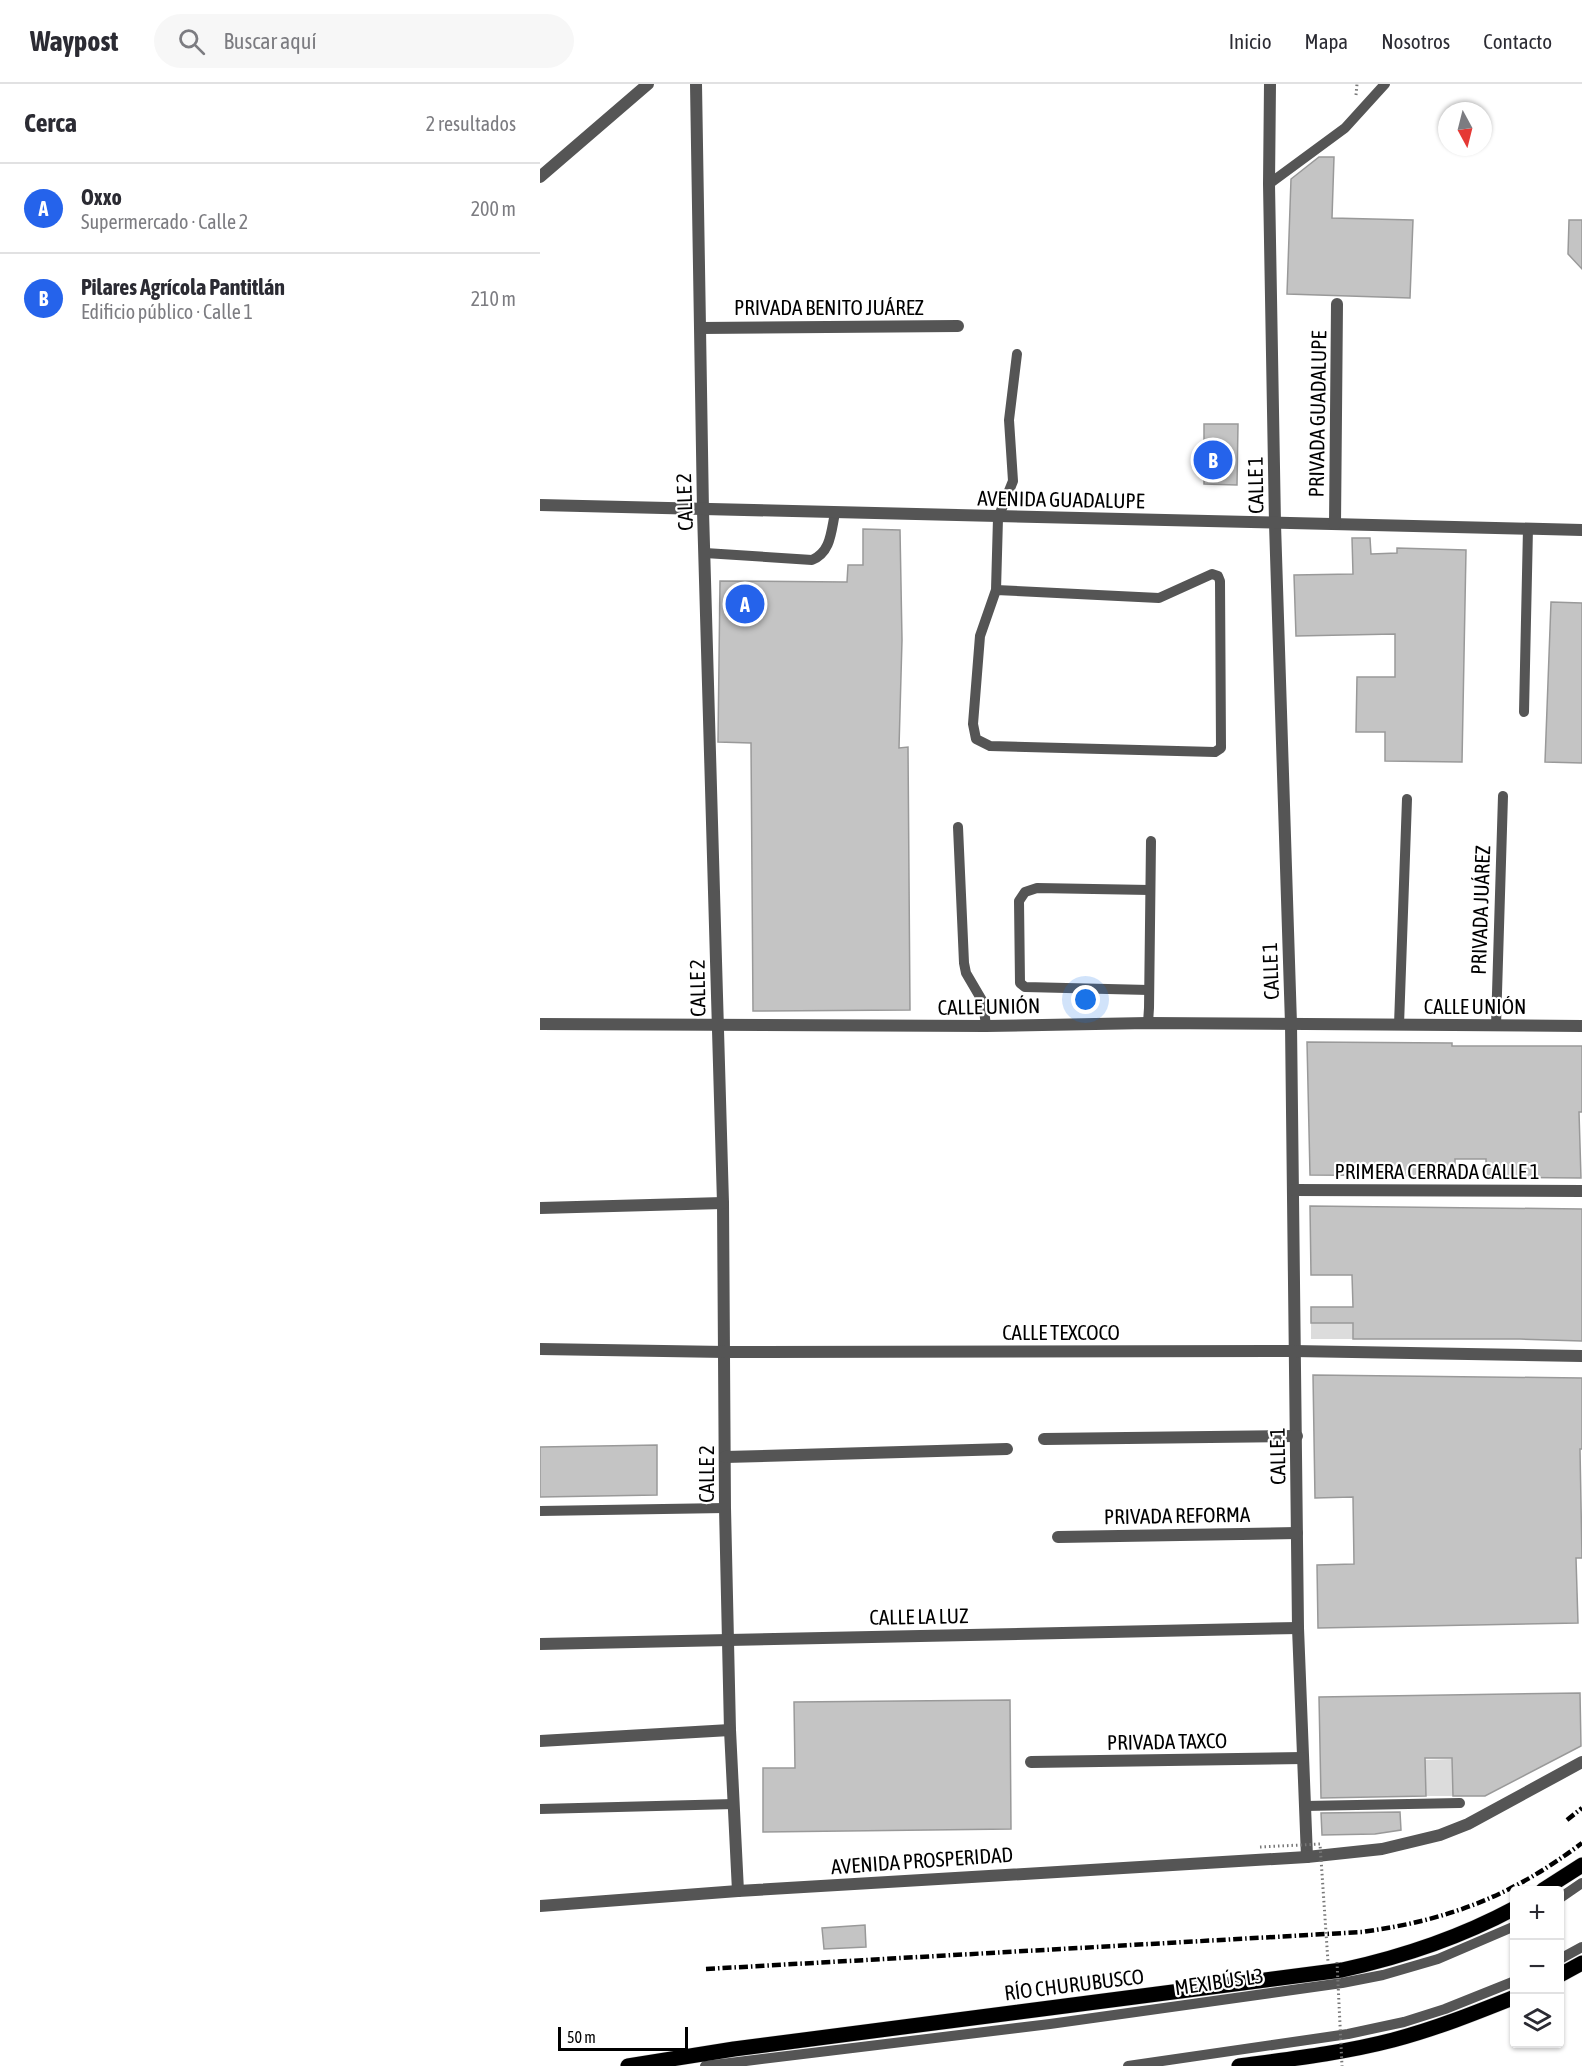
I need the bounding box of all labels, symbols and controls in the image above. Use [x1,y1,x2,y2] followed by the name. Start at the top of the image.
[154,14,574,68] search box
[30,25,118,57] text: Waypost
[175,25,208,58] icon: search
[223,28,316,54] text: Buscar aquí
[1229,29,1272,53] text: Inicio
[1305,29,1348,53] text: Mapa
[1381,29,1450,53] text: Nosotros
[1483,29,1552,53] text: Contacto
[1438,102,1492,156] north arrow
[24,108,77,138] text: Cerca
[426,112,516,135] text: 2 resultados
[81,184,122,210] text: Oxxo
[39,197,48,220] text: A
[471,197,516,220] text: 200 m
[81,210,248,233] text: Supermercado · Calle 2
[81,274,285,300] text: Pilares Agrícola Pantitlán
[39,287,48,310] text: B
[471,287,516,310] text: 210 m
[734,295,924,319] street label: PRIVADA BENITO JUÁREZ
[81,300,253,323] text: Edificio público · Calle 1
[1304,330,1330,498] street label: PRIVADA GUADALUPE
[1194,438,1232,482] pin: B
[1242,456,1268,514] street label: CALLE 1
[671,473,697,531] street label: CALLE 2
[977,486,1145,512] street label: AVENIDA GUADALUPE
[726,582,764,626] pin: A
[1466,845,1494,975] street label: PRIVADA JUÁREZ
[1257,942,1283,1000] street label: CALLE 1
[684,959,710,1017] street label: CALLE 2
[1071,985,1100,1014] your location
[937,993,1041,1019] street label: CALLE UNIÓN
[1424,994,1526,1018] street label: CALLE UNIÓN
[1334,1159,1540,1183] street label: PRIMERA CERRADA CALLE 1
[1002,1320,1120,1344] street label: CALLE TEXCOCO
[1264,1427,1290,1485] street label: CALLE 1
[694,1445,718,1503] street label: CALLE 2
[1104,1502,1251,1528] street label: PRIVADA REFORMA
[869,1603,969,1629] street label: CALLE LA LUZ
[1107,1728,1227,1754] street label: PRIVADA TAXCO
[830,1842,1014,1878] street label: AVENIDA PROSPERIDAD
[1510,1886,1564,2048] map controls
[1510,1886,1564,1940] button: +
[1510,1940,1564,1994] button: −
[1173,1963,1265,1999] street label: MEXIBÚS L3
[1003,1964,1145,2004] street label: RÍO CHURUBUSCO
[1510,1994,1564,2048] button: layers
[558,2024,688,2052] scale bar
[567,2028,596,2046] text: 50 m

